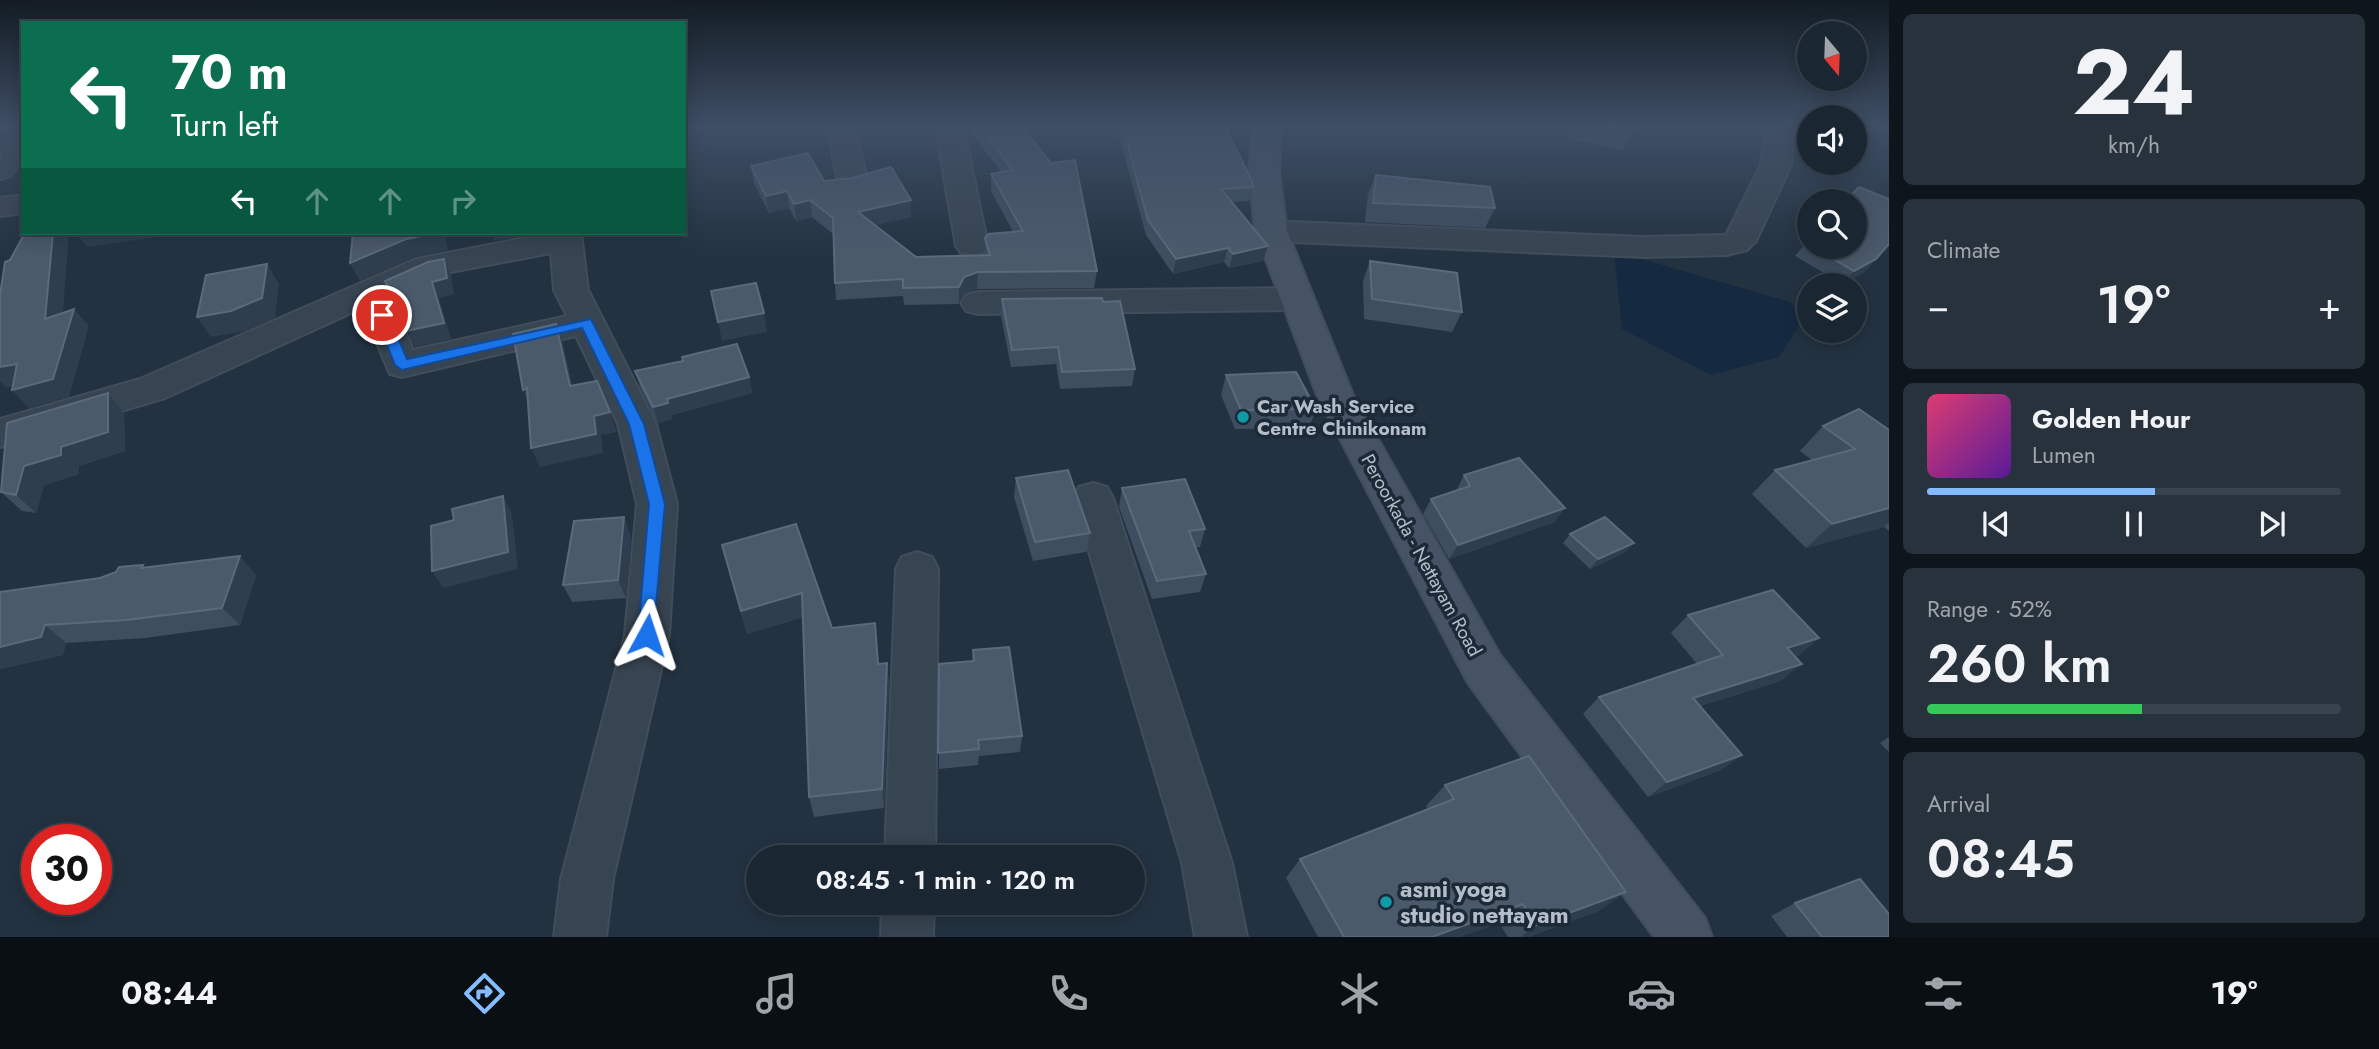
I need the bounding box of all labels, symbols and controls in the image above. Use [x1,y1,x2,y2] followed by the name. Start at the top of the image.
[2072,17,2196,148] text: 24
[1797,21,1867,91] north arrow
[1797,21,1867,343] map controls
[171,37,288,107] text: 70 m
[56,49,147,140] icon: left
[171,102,278,148] text: Turn left
[1797,105,1867,175] button: sound
[2108,128,2160,162] text: km/h
[225,182,263,220] icon: left
[298,182,336,220] icon: ahead
[371,182,409,220] icon: ahead
[444,182,482,220] icon: right
[1797,189,1867,259] button: search
[1927,233,2000,267] text: Climate
[2097,267,2171,343] text: 19°
[1797,273,1867,343] button: layers
[1927,278,1949,333] text: −
[2318,278,2341,333] text: +
[352,285,412,345] pin
[363,296,401,334] icon: arrive
[1257,393,1426,442] place label: Car Wash Service Centre Chinikonam
[2032,400,2191,438] text: Golden Hour
[1235,409,1251,425] marker: Car Wash Service Centre Chinikonam
[2032,438,2096,472] text: Lumen
[1355,449,1489,661] street label: Peroorkada - Nettayam Road
[1977,505,2015,543] icon: previous
[2115,505,2153,543] icon: pause
[2253,505,2291,543] icon: next
[1927,592,2052,626] text: Range · 52%
[610,598,684,672] position arrow
[1927,626,2112,702] text: 260 km
[1927,787,1990,821] text: Arrival
[1927,821,2075,897] text: 08:45
[21,824,112,915] speed limit sign: 30
[816,861,1075,899] text: 08:45 · 1 min · 120 m
[1400,872,1569,932] place label: asmi yoga studio nettayam
[1378,894,1394,910] marker: asmi yoga studio nettayam
[460,969,509,1018] icon: directions
[752,969,801,1018] icon: music
[1044,969,1093,1018] icon: phone
[1335,969,1384,1018] icon: climate
[1627,969,1676,1018] icon: car
[1919,969,1968,1018] icon: filters
[121,970,218,1016] text: 08:44
[2210,970,2258,1016] text: 19°

